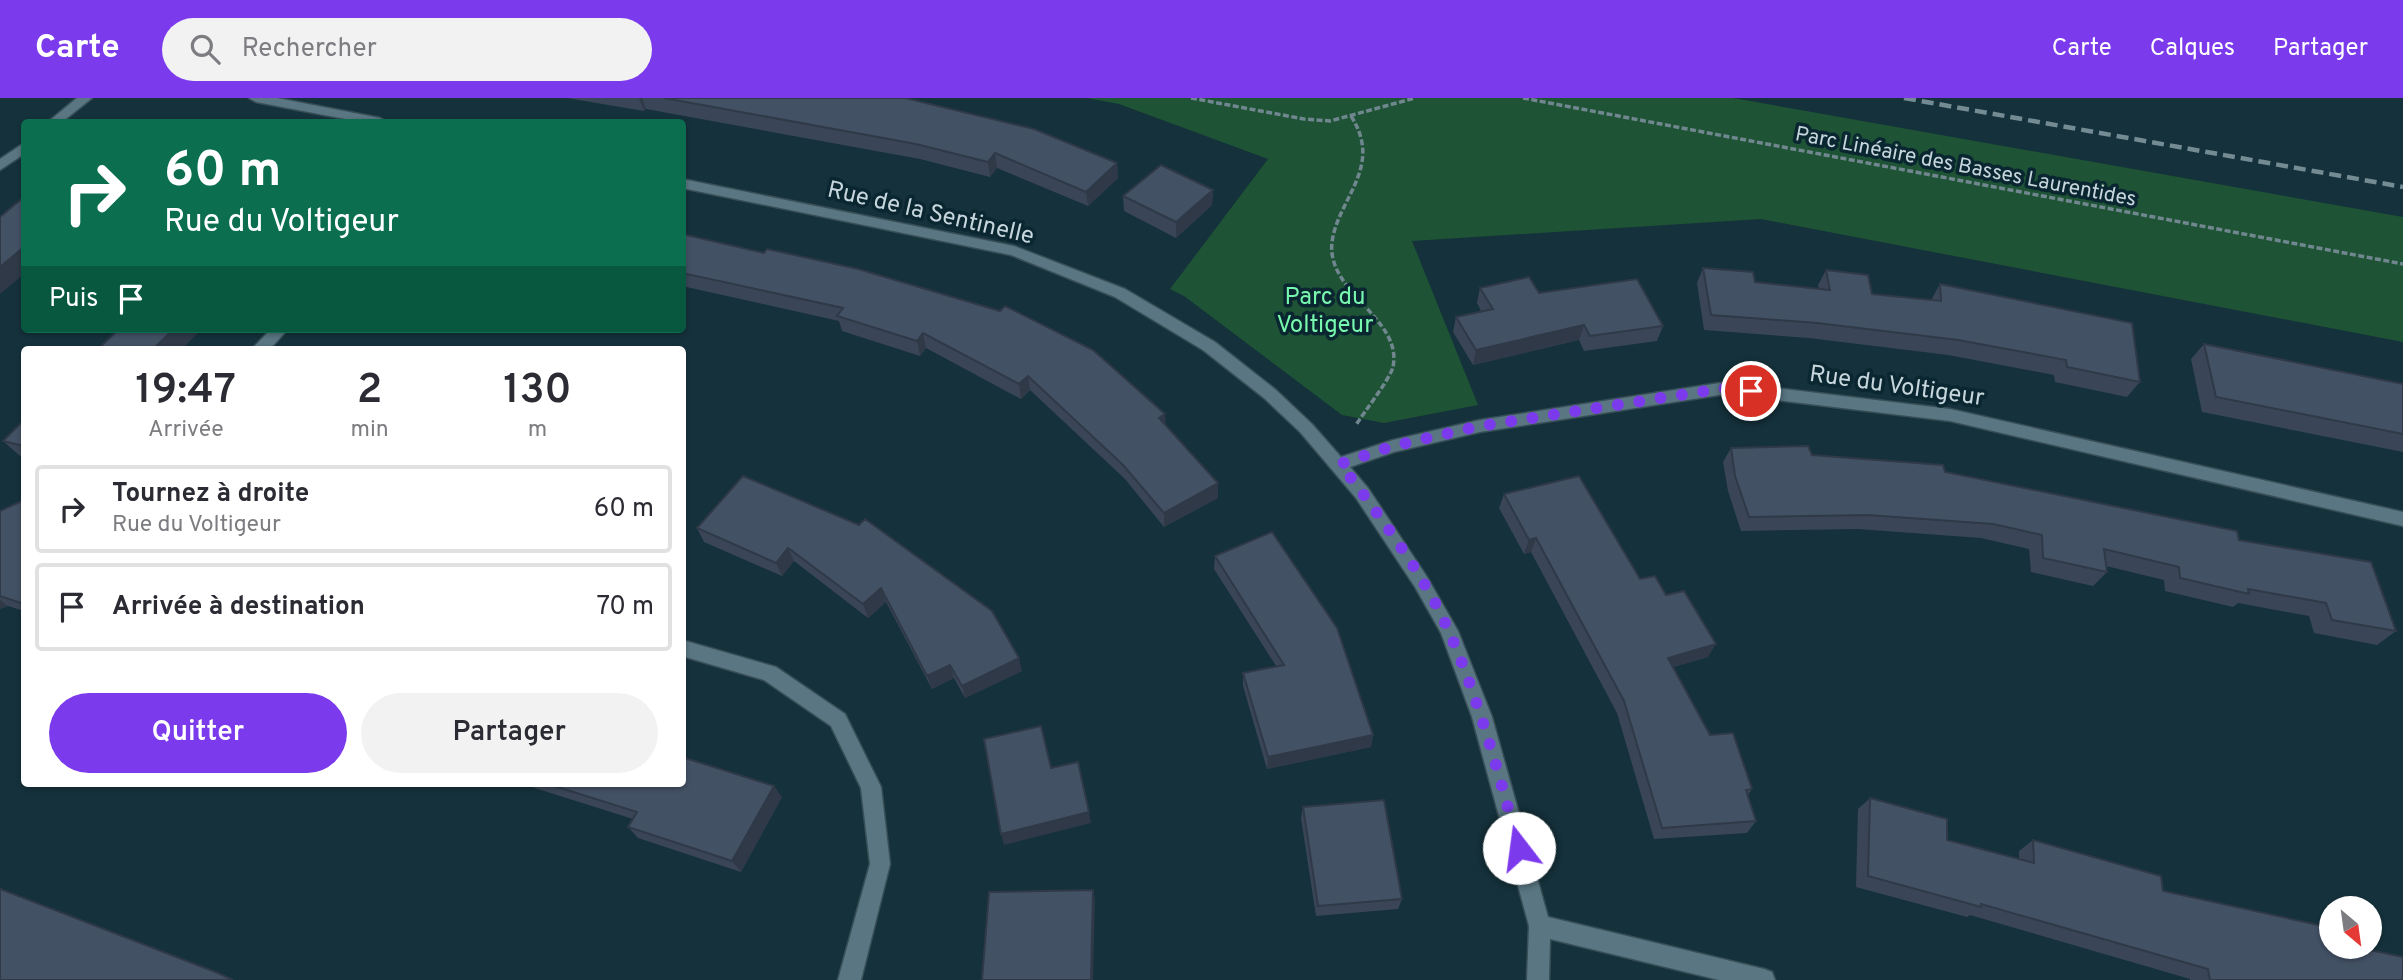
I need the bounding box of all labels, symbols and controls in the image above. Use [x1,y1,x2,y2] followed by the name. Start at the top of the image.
[162,18,652,81] search box
[35,28,120,70] text: Carte
[186,30,224,68] icon: search
[242,33,377,66] text: Rechercher
[2052,34,2112,64] text: Carte
[2150,34,2235,64] text: Calques
[2273,34,2368,64] text: Partager
[1793,121,2139,214] street label: Parc Linéaire des Basses Laurentides
[164,142,282,204] text: 60 m
[49,147,140,238] icon: right
[824,176,1037,252] street label: Rue de la Sentinelle
[164,203,399,243] text: Rue du Voltigeur
[112,280,150,318] icon: arrive
[49,283,98,316] text: Puis
[1276,283,1374,341] park label: Parc du Voltigeur
[1807,360,1986,414] street label: Rue du Voltigeur
[1721,361,1781,421] pin
[135,365,236,418] text: 19:47
[357,365,383,418] text: 2
[503,365,572,418] text: 130
[1732,372,1770,410] icon: arrive
[148,416,224,445] text: Arrivée
[351,416,389,445] text: min
[528,416,547,445] text: m
[112,478,309,511] text: Tournez à droite
[53,490,91,528] icon: right
[594,493,654,526] text: 60 m
[112,511,281,540] text: Rue du Voltigeur
[53,588,91,626] icon: arrive
[112,591,365,624] text: Arrivée à destination
[596,591,654,624] text: 70 m
[49,693,347,773] button: Quitter
[361,693,658,773] button: Partager
[1482,811,1556,885] position arrow
[2319,896,2382,959] north arrow
[2319,896,2382,959] map controls

